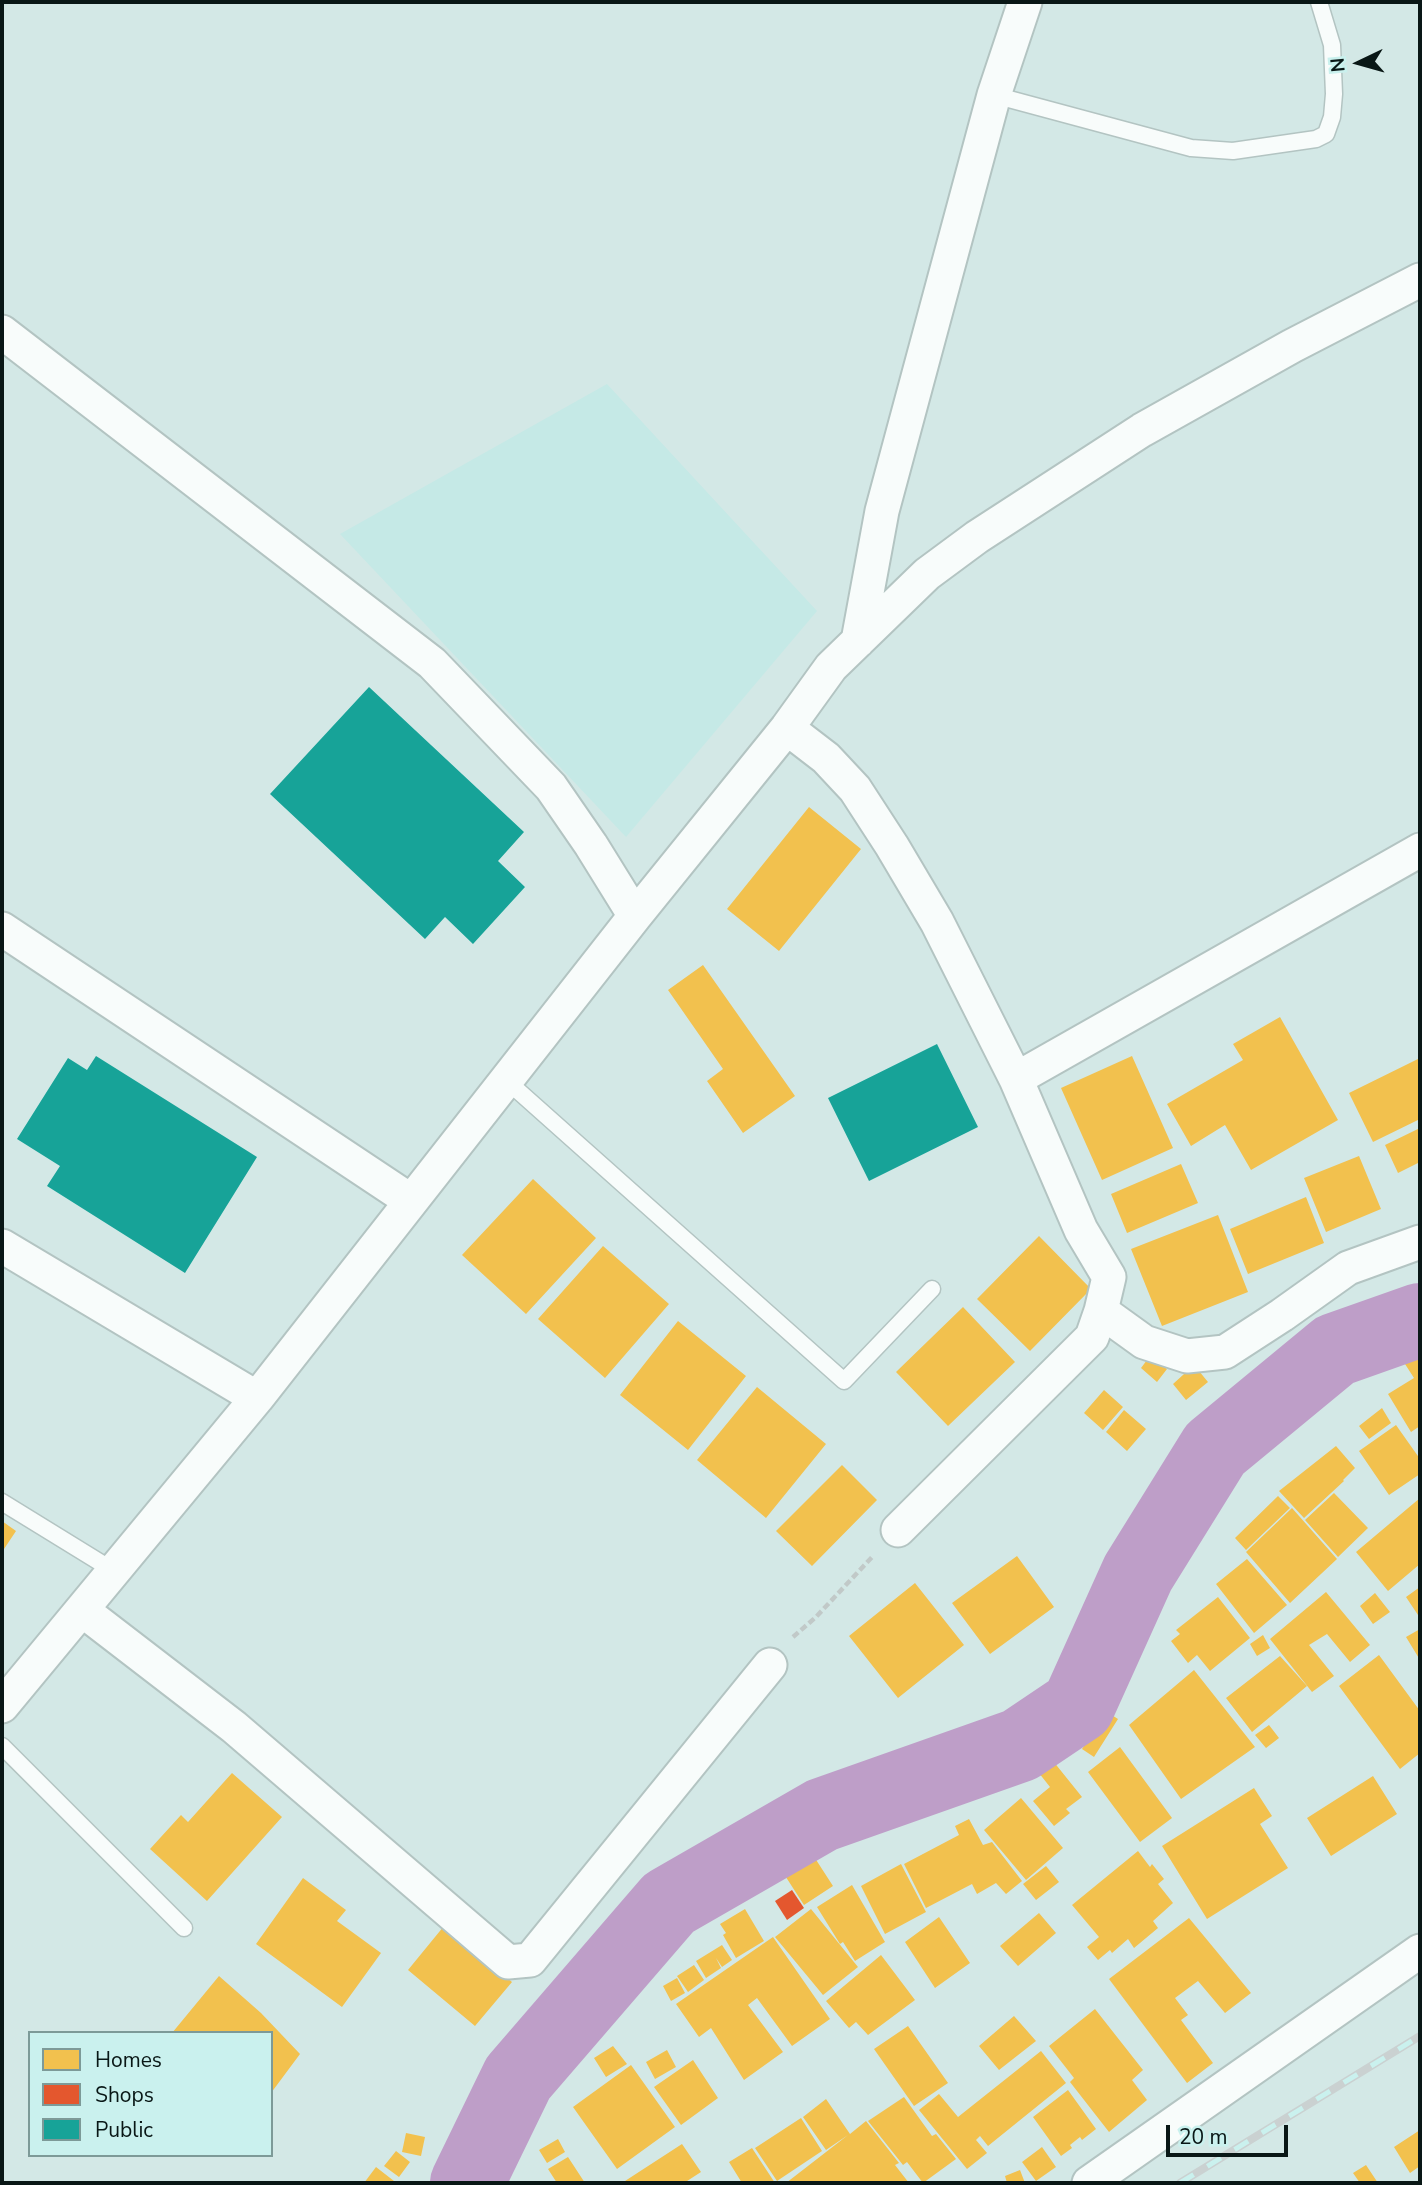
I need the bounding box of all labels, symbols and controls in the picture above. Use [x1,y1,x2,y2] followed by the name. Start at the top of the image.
[1324,28,1394,98] north arrow
[1325,57,1352,73] text: N
[28,2031,273,2157] legend
[95,2046,162,2074] text: Homes
[95,2081,154,2109] text: Shops
[1170,2112,1292,2156] scale bar
[95,2116,153,2144] text: Public
[1179,2123,1228,2151] text: 20 m

